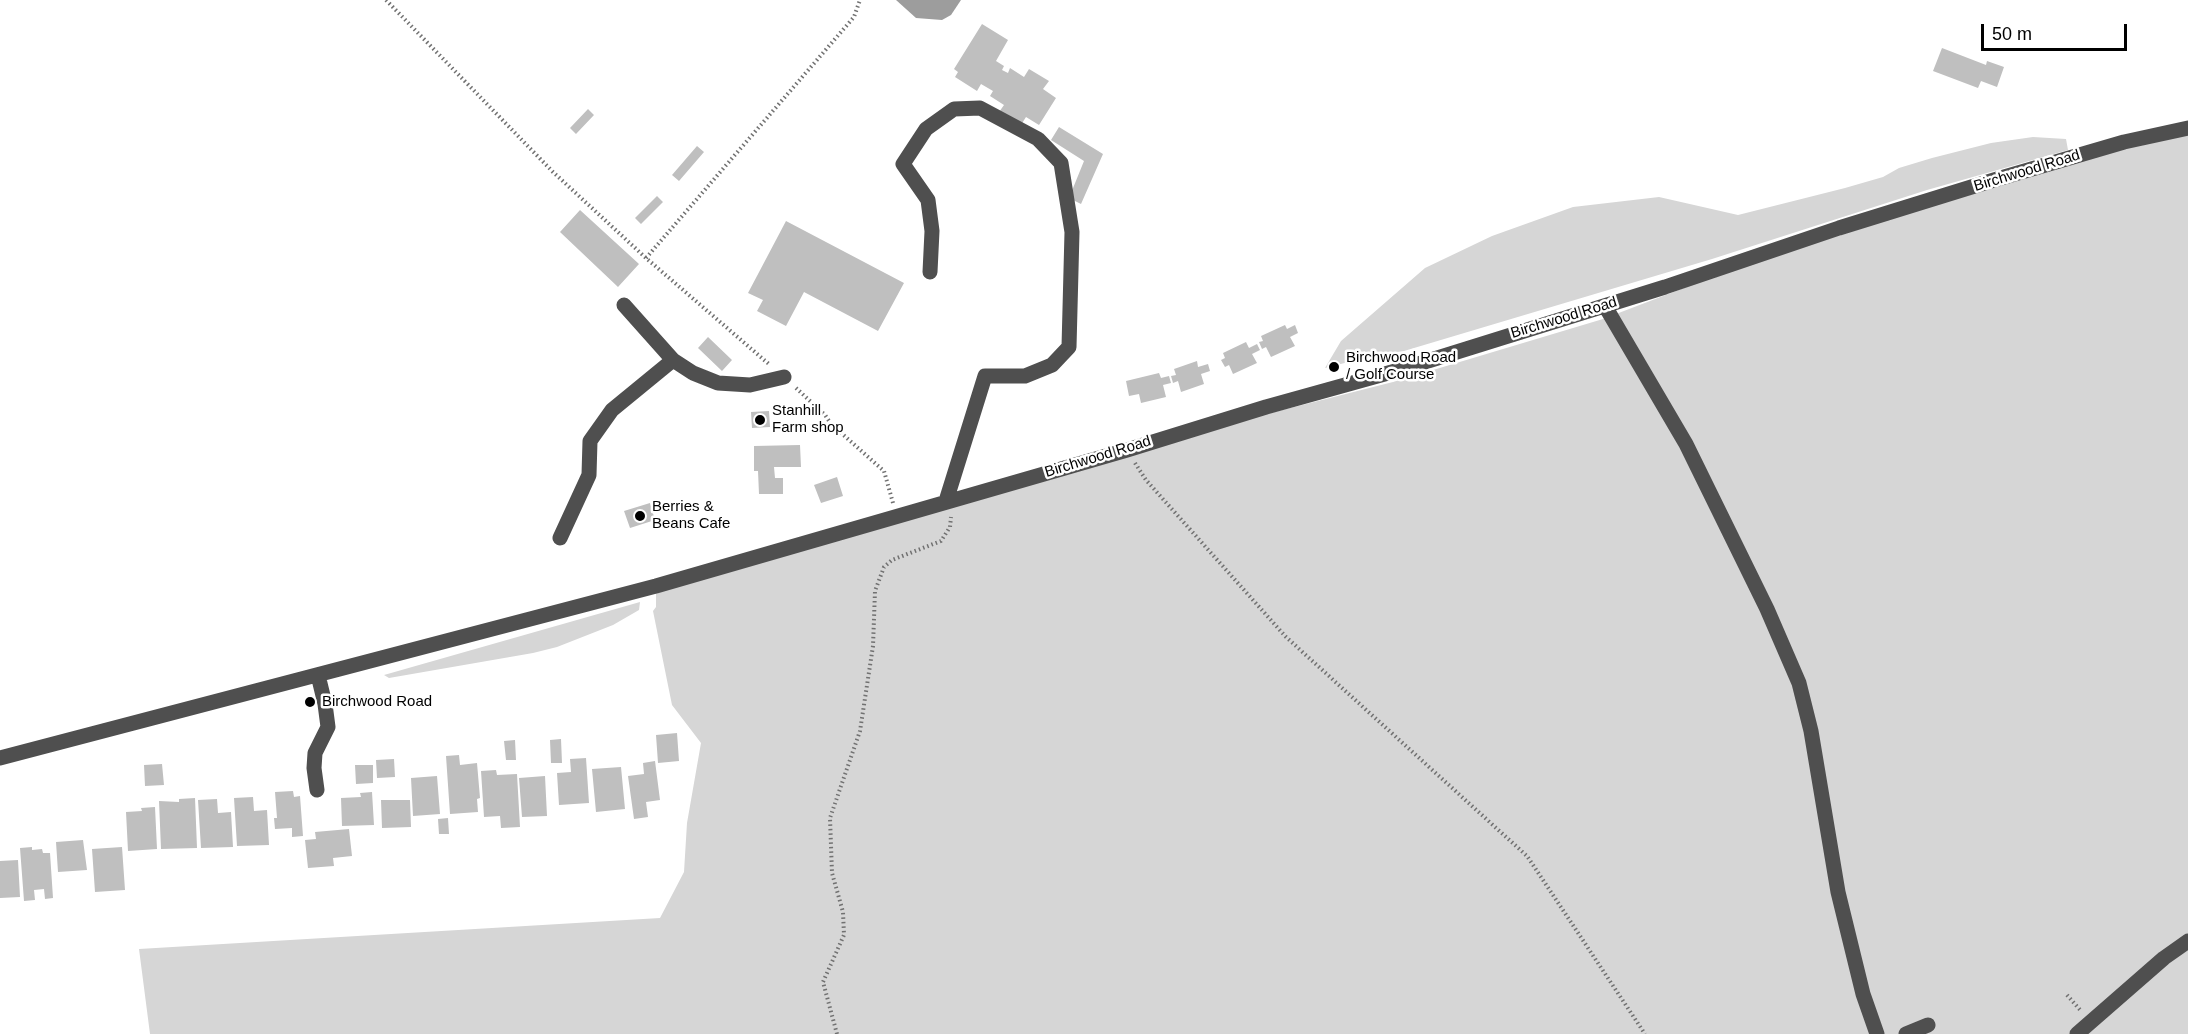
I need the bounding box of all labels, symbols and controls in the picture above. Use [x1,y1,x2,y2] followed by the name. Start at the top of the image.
[1984,12,2130,50] scale bar
[1992,24,2032,44] text: 50 m
[1972,146,2082,196] street label: Birchwood Road
[1509,293,1619,343] street label: Birchwood Road
[1346,349,1456,384] place label: Birchwood Road / Golf Course
[1327,360,1341,374] marker: Birchwood Road / Golf Course
[772,402,844,437] place label: Stanhill Farm shop
[753,413,767,427] marker: Stanhill Farm shop
[1043,432,1153,482] street label: Birchwood Road
[652,498,730,533] place label: Berries & Beans Cafe
[633,509,647,523] marker: Berries & Beans Cafe
[322,693,432,711] place label: Birchwood Road
[303,695,317,709] marker: Birchwood Road

